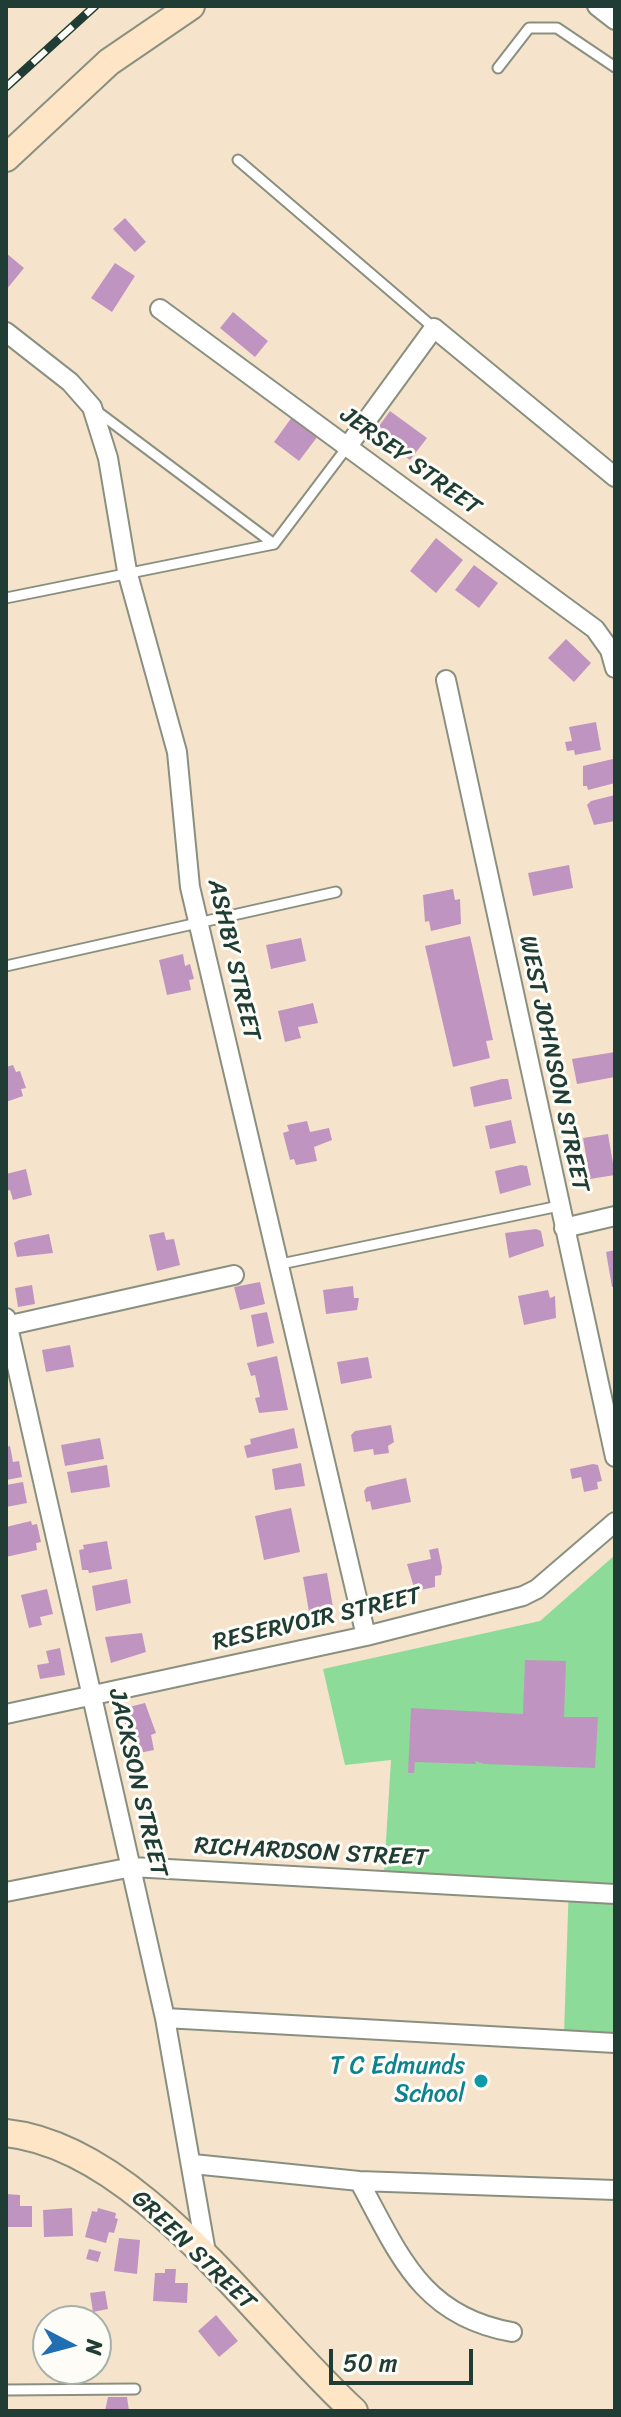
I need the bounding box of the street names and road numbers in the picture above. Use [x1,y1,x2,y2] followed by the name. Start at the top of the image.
[334,401,486,523] street label: JERSEY STREET
[200,876,266,1044] street label: ASHBY STREET
[512,933,594,1195] street label: WEST JOHNSON STREET
[210,1582,424,1658] street label: RESERVOIR STREET
[101,1686,173,1880] street label: JACKSON STREET
[193,1832,429,1874] street label: RICHARDSON STREET
[125,2185,261,2317] street label: GREEN STREET

